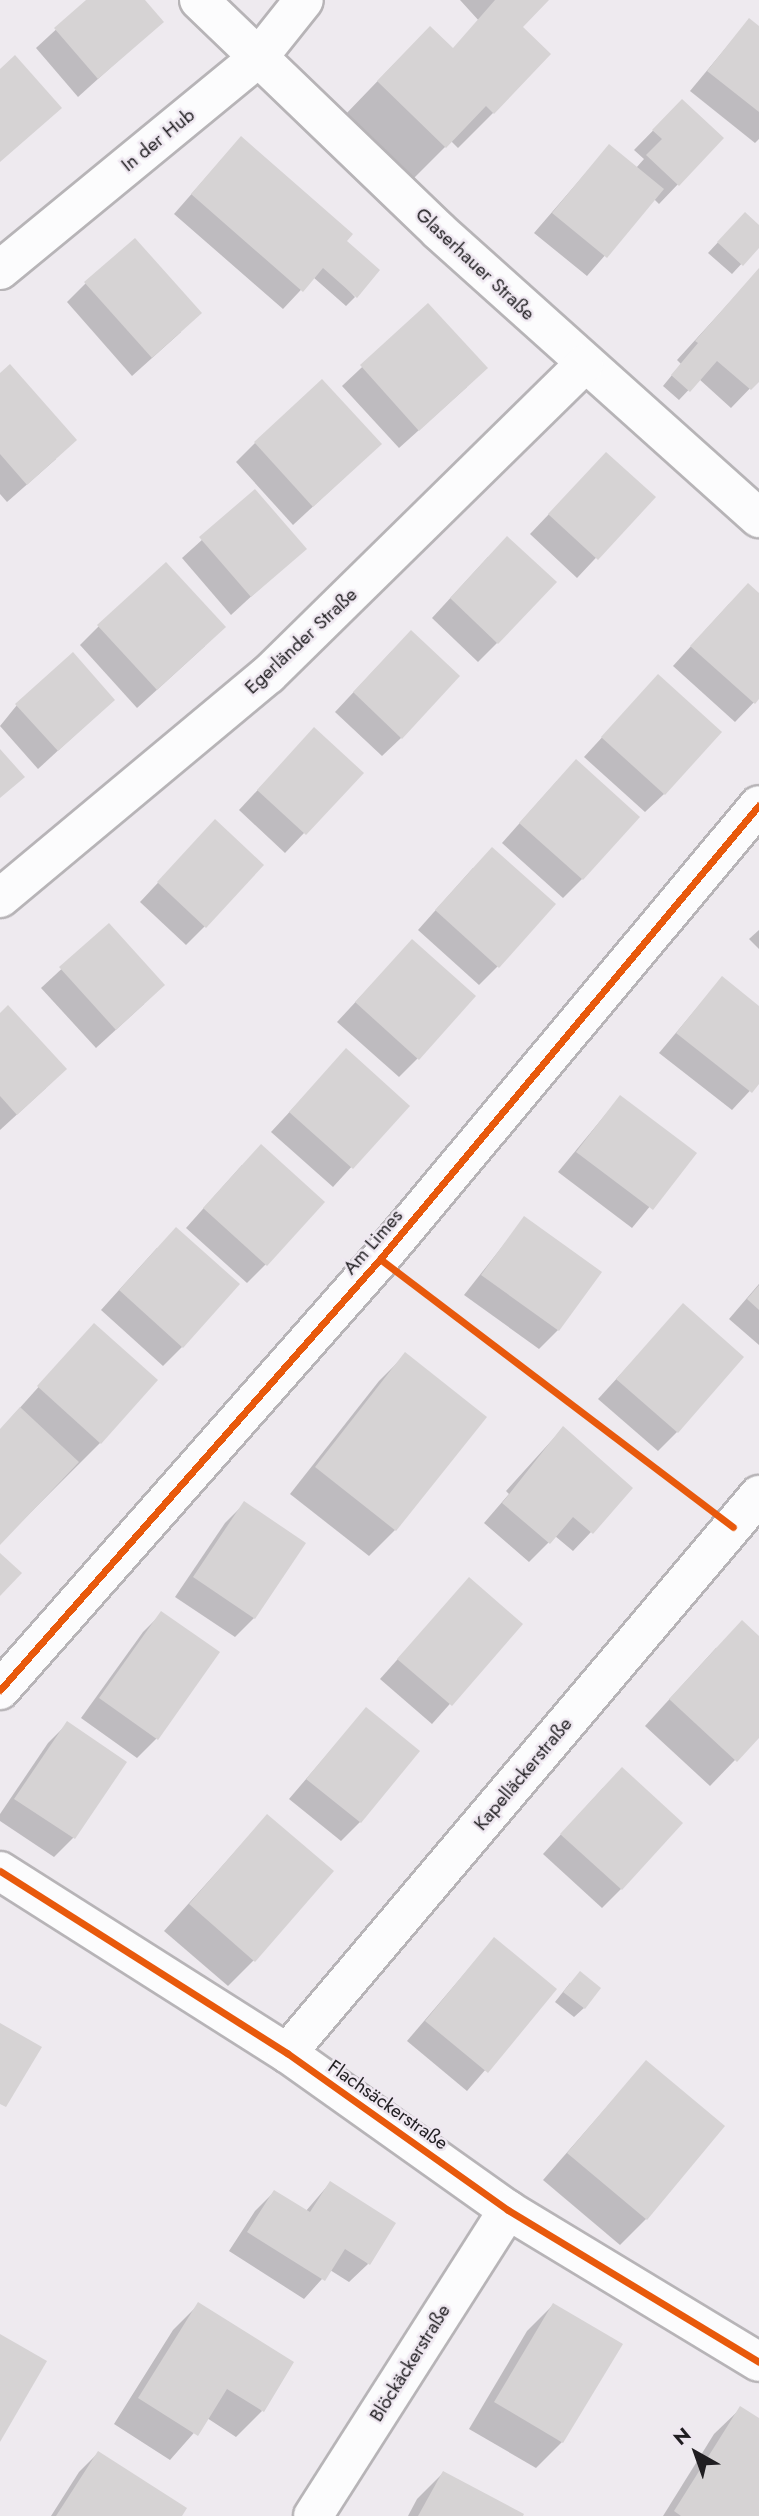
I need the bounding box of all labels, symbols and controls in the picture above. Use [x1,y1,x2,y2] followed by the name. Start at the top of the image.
[117,104,199,176] street label: In der Hub
[411,203,539,325] street label: Glaserhauer Straße
[240,583,362,699] street label: Egerländer Straße
[339,1205,407,1279] street label: Am Limes
[469,1713,577,1835] street label: Kapelläckerstraße
[324,2055,452,2155] street label: Flachsäckerstraße
[365,2300,455,2426] street label: Blöckäckerstraße
[661,2418,731,2488] north arrow
[668,2421,697,2452] text: N

